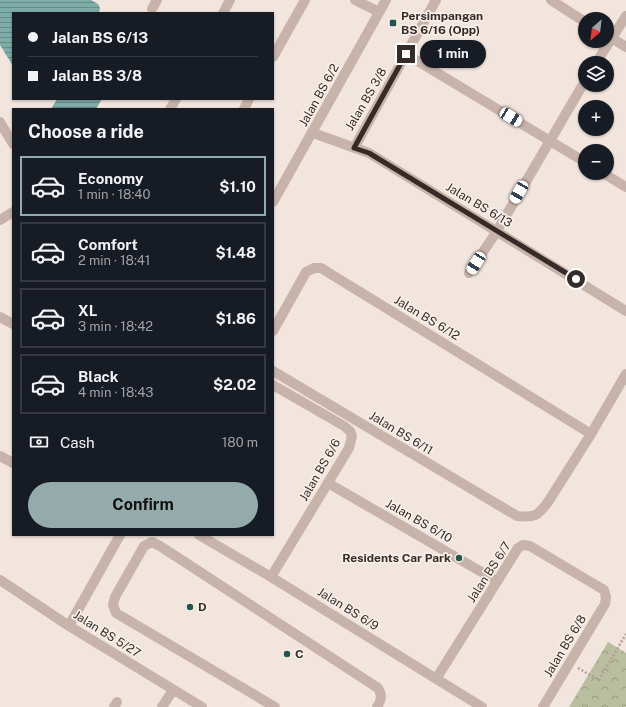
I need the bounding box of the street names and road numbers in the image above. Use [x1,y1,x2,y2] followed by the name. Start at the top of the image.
[296,61,342,129] street label: Jalan BS 6/2
[342,65,390,133] street label: Jalan BS 3/8
[443,180,515,230] street label: Jalan BS 6/13
[392,293,462,343] street label: Jalan BS 6/12
[367,408,435,458] street label: Jalan BS 6/11
[297,436,343,504] street label: Jalan BS 6/6
[383,496,455,546] street label: Jalan BS 6/10
[464,539,514,605] street label: Jalan BS 6/7
[315,585,381,633] street label: Jalan BS 6/9
[71,608,143,660] street label: Jalan BS 5/27
[541,612,589,680] street label: Jalan BS 6/8

